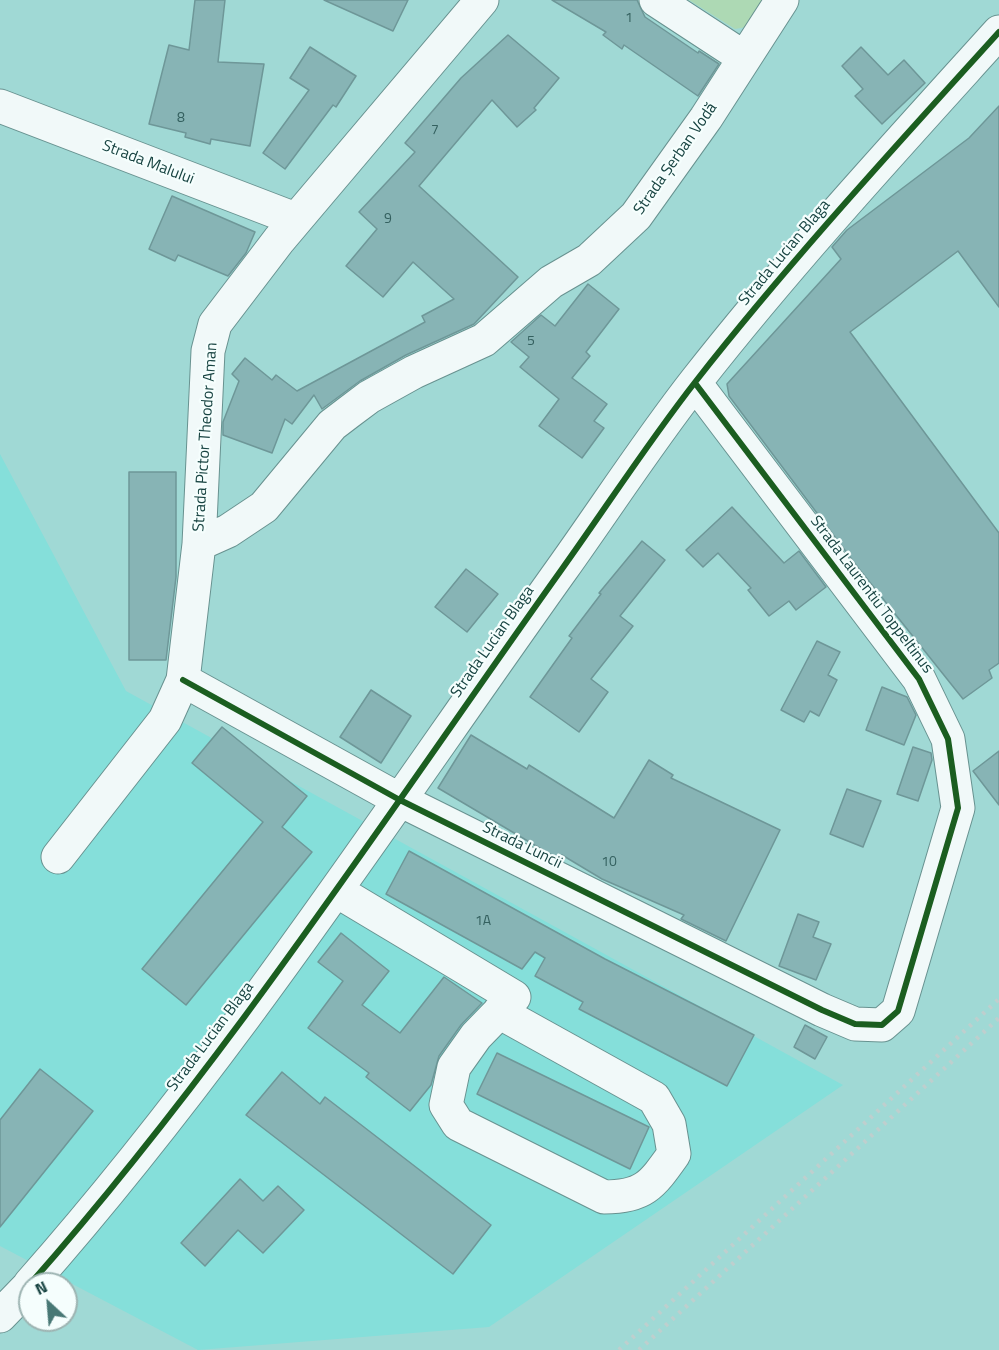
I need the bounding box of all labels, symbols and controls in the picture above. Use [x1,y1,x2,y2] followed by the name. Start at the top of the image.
[625,11,633,27] house number: 1
[630,99,722,219] street label: Strada Șerban Vodă
[177,111,185,127] house number: 8
[431,123,439,139] house number: 7
[99,137,197,189] street label: Strada Malului
[735,196,835,310] street label: Strada Lucian Blaga
[384,212,392,228] house number: 9
[527,334,535,350] house number: 5
[190,342,222,532] street label: Strada Pictor Theodor Aman
[805,512,937,678] street label: Strada Laurentiu Toppeltinus
[447,582,539,702] street label: Strada Lucian Blaga
[479,818,565,874] street label: Strada Luncii
[601,855,617,871] house number: 10
[475,914,491,930] house number: 1A
[164,978,258,1096] street label: Strada Lucian Blaga
[18,1272,78,1332] north arrow
[31,1274,51,1301] text: N

